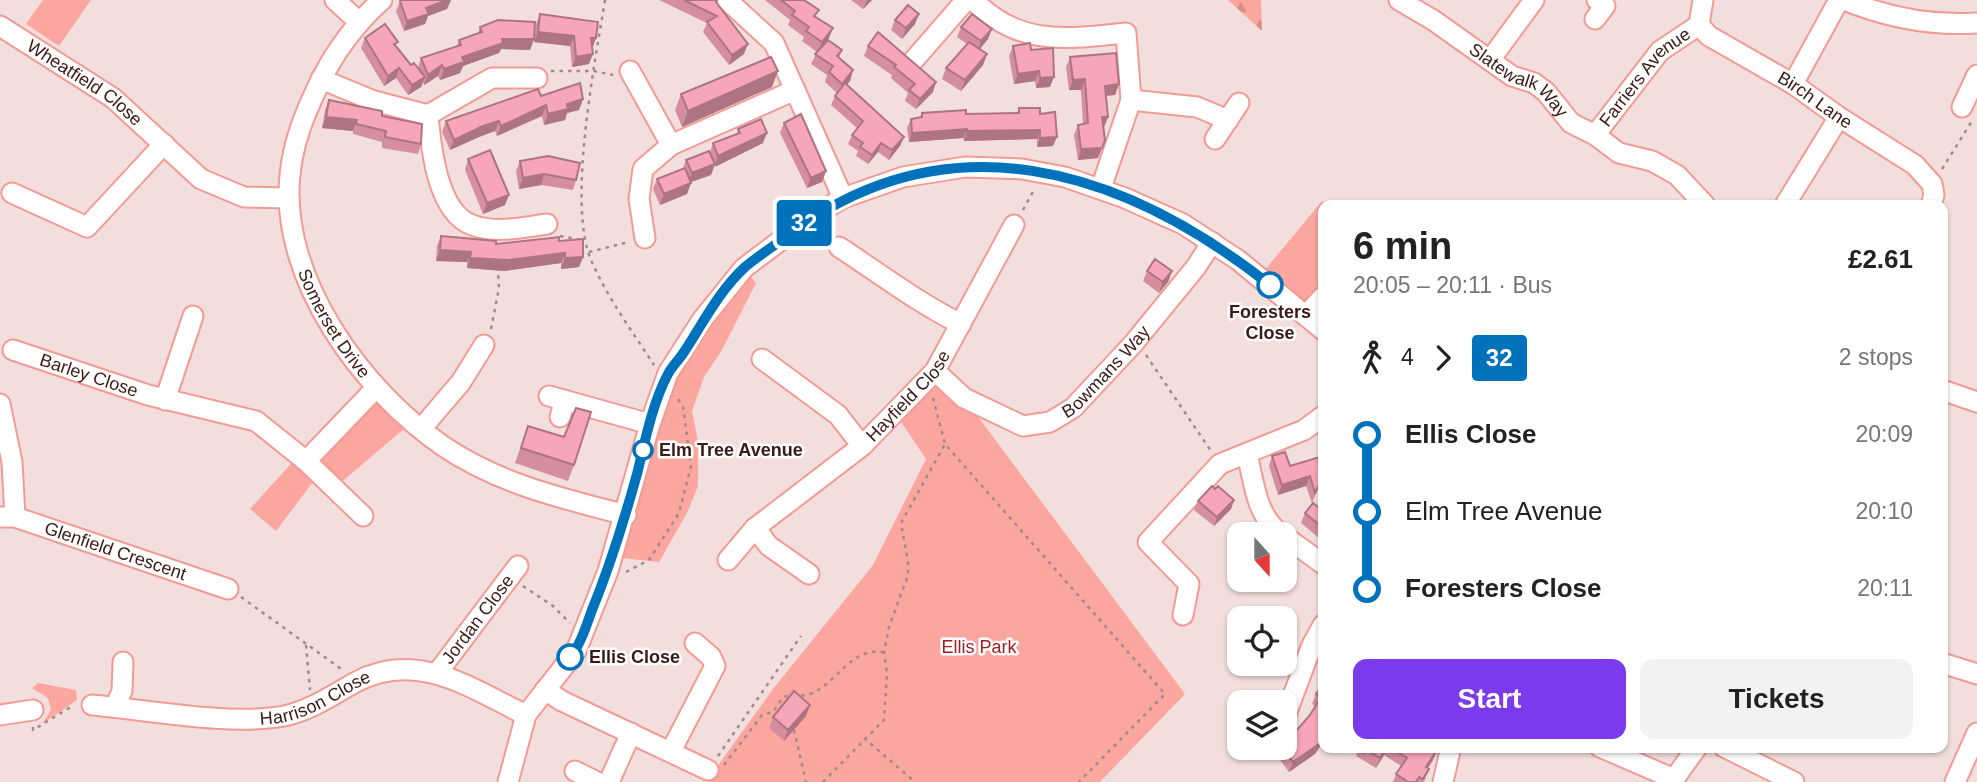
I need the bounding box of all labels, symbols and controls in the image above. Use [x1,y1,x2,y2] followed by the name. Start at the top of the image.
[1595,24,1694,130] street label: Farriers Avenue
[23,36,146,130] street label: Wheatfield Close
[1465,39,1572,121] street label: Slatewalk Way
[1774,67,1856,133] street label: Birch Lane
[772,200,836,246] line badge: 32
[791,209,817,236] text: 32
[1353,225,1452,267] text: 6 min
[1848,244,1913,274] text: £2.61
[294,266,374,382] street label: Somerset Drive
[1257,272,1283,298] marker: Foresters Close
[1353,272,1552,298] text: 20:05 – 20:11 · Bus
[1229,302,1311,343] place label: Foresters Close
[1059,322,1154,422] street label: Bowmans Way
[1353,339,1391,377] icon: walk
[1424,339,1462,377] icon: forward
[1401,344,1414,370] text: 4
[1486,344,1513,371] text: 32
[1839,344,1913,370] text: 2 stops
[862,347,954,446] street label: Hayfield Close
[37,350,140,401] street label: Barley Close
[1405,419,1537,449] text: Ellis Close
[1855,421,1913,447] text: 20:09
[633,440,653,460] marker: Elm Tree Avenue
[659,440,803,460] place label: Elm Tree Avenue
[1405,496,1603,526] text: Elm Tree Avenue
[1855,498,1913,524] text: 20:10
[42,518,189,584] street label: Glenfield Crescent
[1227,522,1297,592] north arrow
[1227,522,1297,760] map controls
[438,571,518,668] street label: Jordan Close
[1405,573,1602,603] text: Foresters Close
[1857,575,1913,601] text: 20:11
[1227,606,1297,676] button: locate
[941,637,1018,657] park label: Ellis Park
[557,644,583,670] marker: Ellis Close
[589,647,680,667] place label: Ellis Close
[1353,659,1626,739] button: Start
[1640,659,1913,739] button: Tickets
[259,667,373,729] street label: Harrison Close
[1227,690,1297,760] button: layers

